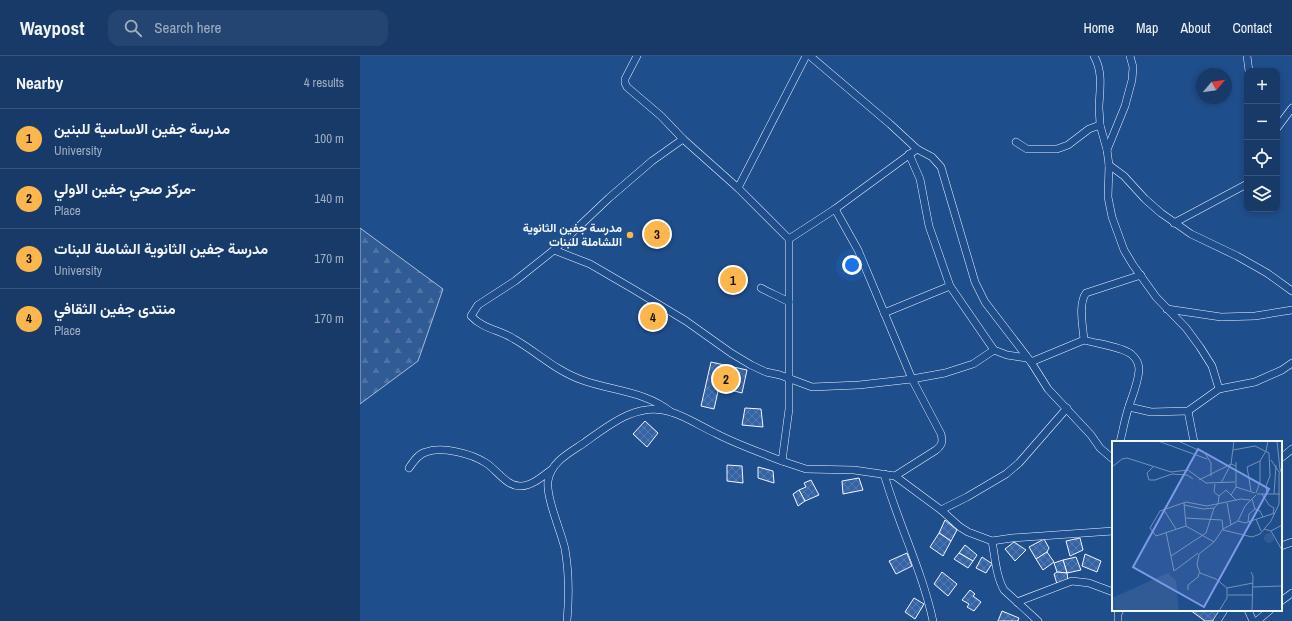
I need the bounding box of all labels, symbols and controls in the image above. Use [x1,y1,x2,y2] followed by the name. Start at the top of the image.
[108,10,388,46] search box
[20,15,84,41] text: Waypost
[122,17,144,39] icon: search
[154,17,221,38] text: Search here
[1083,19,1114,37] text: Home
[1136,19,1158,37] text: Map
[1180,19,1210,37] text: About
[1232,19,1272,37] text: Contact
[1196,68,1232,104] north arrow
[1244,68,1280,212] map controls
[1244,68,1280,104] button: +
[16,71,63,94] text: Nearby
[304,74,344,91] text: 4 results
[1244,104,1280,140] button: −
[54,118,230,139] text: مدرسة جفين الاساسية للبنين
[26,130,32,147] text: 1
[314,130,344,147] text: 100 m
[1244,140,1280,176] button: locate
[54,142,102,159] text: University
[1244,176,1280,212] button: layers
[54,178,195,199] text: مركز صحي جفين الاولي-
[26,190,32,207] text: 2
[314,190,344,207] text: 140 m
[54,202,81,219] text: Place
[644,219,670,249] pin: 3
[523,220,622,250] place label: مدرسة جفين الثانوية اللشاملة للبنات
[625,230,635,240] marker: مدرسة جفين الثانوية اللشاملة للبنات
[54,238,268,259] text: مدرسة جفين الثانوية الشاملة للبنات
[26,250,32,267] text: 3
[314,250,344,267] text: 170 m
[842,255,862,275] your location
[54,262,102,279] text: University
[720,265,746,295] pin: 1
[54,298,176,319] text: منتدى جفين الثقافي
[640,302,666,332] pin: 4
[26,310,32,327] text: 4
[314,310,344,327] text: 170 m
[54,322,81,339] text: Place
[713,364,739,394] pin: 2
[1112,441,1282,611] inset map

